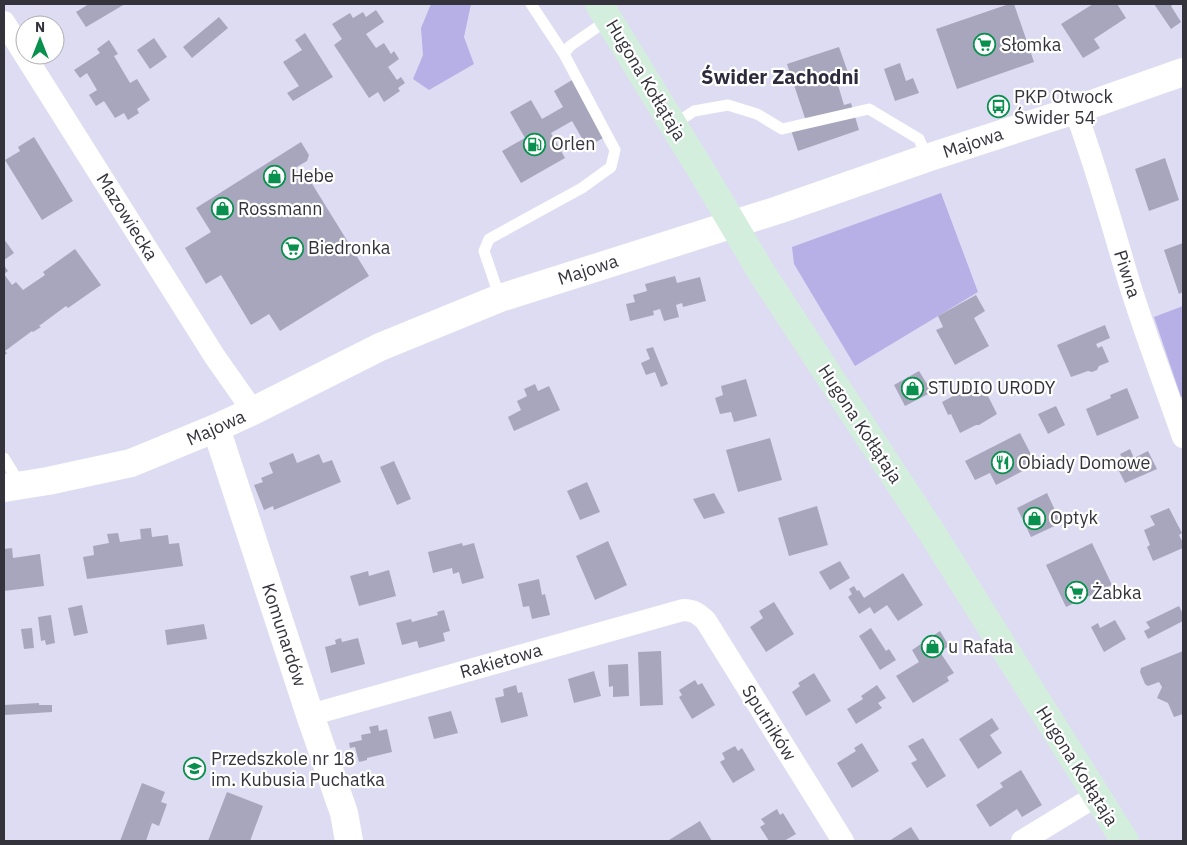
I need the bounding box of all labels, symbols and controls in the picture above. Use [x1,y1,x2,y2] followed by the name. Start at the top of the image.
[15,15,65,65] north arrow
[601,15,692,145] street label: Hugona Kołłątaja
[35,18,45,36] text: N
[973,33,997,57] supermarket icon: Słomka
[1001,33,1062,56] place label: Słomka
[701,63,859,90] district label: Świder Zachodni
[1014,85,1113,129] place label: PKP Otwock Świder 54
[986,95,1010,119] bus stop icon: PKP Otwock Świder 54
[940,122,1006,163] street label: Majowa
[523,132,547,156] fuel station icon: Orlen
[551,132,595,155] place label: Orlen
[263,164,287,188] shop icon: Hebe
[291,164,334,187] place label: Hebe
[92,169,164,265] street label: Mazowiecka
[210,197,234,221] shop icon: Rossmann
[238,197,323,220] place label: Rossmann
[280,236,304,260] supermarket icon: Biedronka
[308,236,391,259] place label: Biedronka
[1109,247,1146,301] street label: Piwna
[555,249,621,290] street label: Majowa
[813,360,908,488] street label: Hugona Kołłątaja
[900,376,924,400] shop icon: STUDIO URODY
[928,376,1056,399] place label: STUDIO URODY
[183,404,249,451] street label: Majowa
[990,451,1014,475] restaurant icon: Obiady Domowe
[1018,451,1151,474] place label: Obiady Domowe
[1022,506,1046,530] shop icon: Optyk
[1050,506,1098,529] place label: Optyk
[257,580,312,690] street label: Komunardów
[1064,581,1088,605] supermarket icon: Żabka
[1092,581,1142,604] place label: Żabka
[920,635,944,659] shop icon: u Rafała
[948,635,1014,658] place label: u Rafała
[457,638,545,683] street label: Rakietowa
[737,681,802,765] street label: Sputników
[1031,701,1124,830] street label: Hugona Kołłątaja
[211,747,385,791] place label: Przedszkole nr 18 im. Kubusia Puchatka
[183,757,207,781] school or university icon: Przedszkole nr 18 im. Kubusia Puchatka

